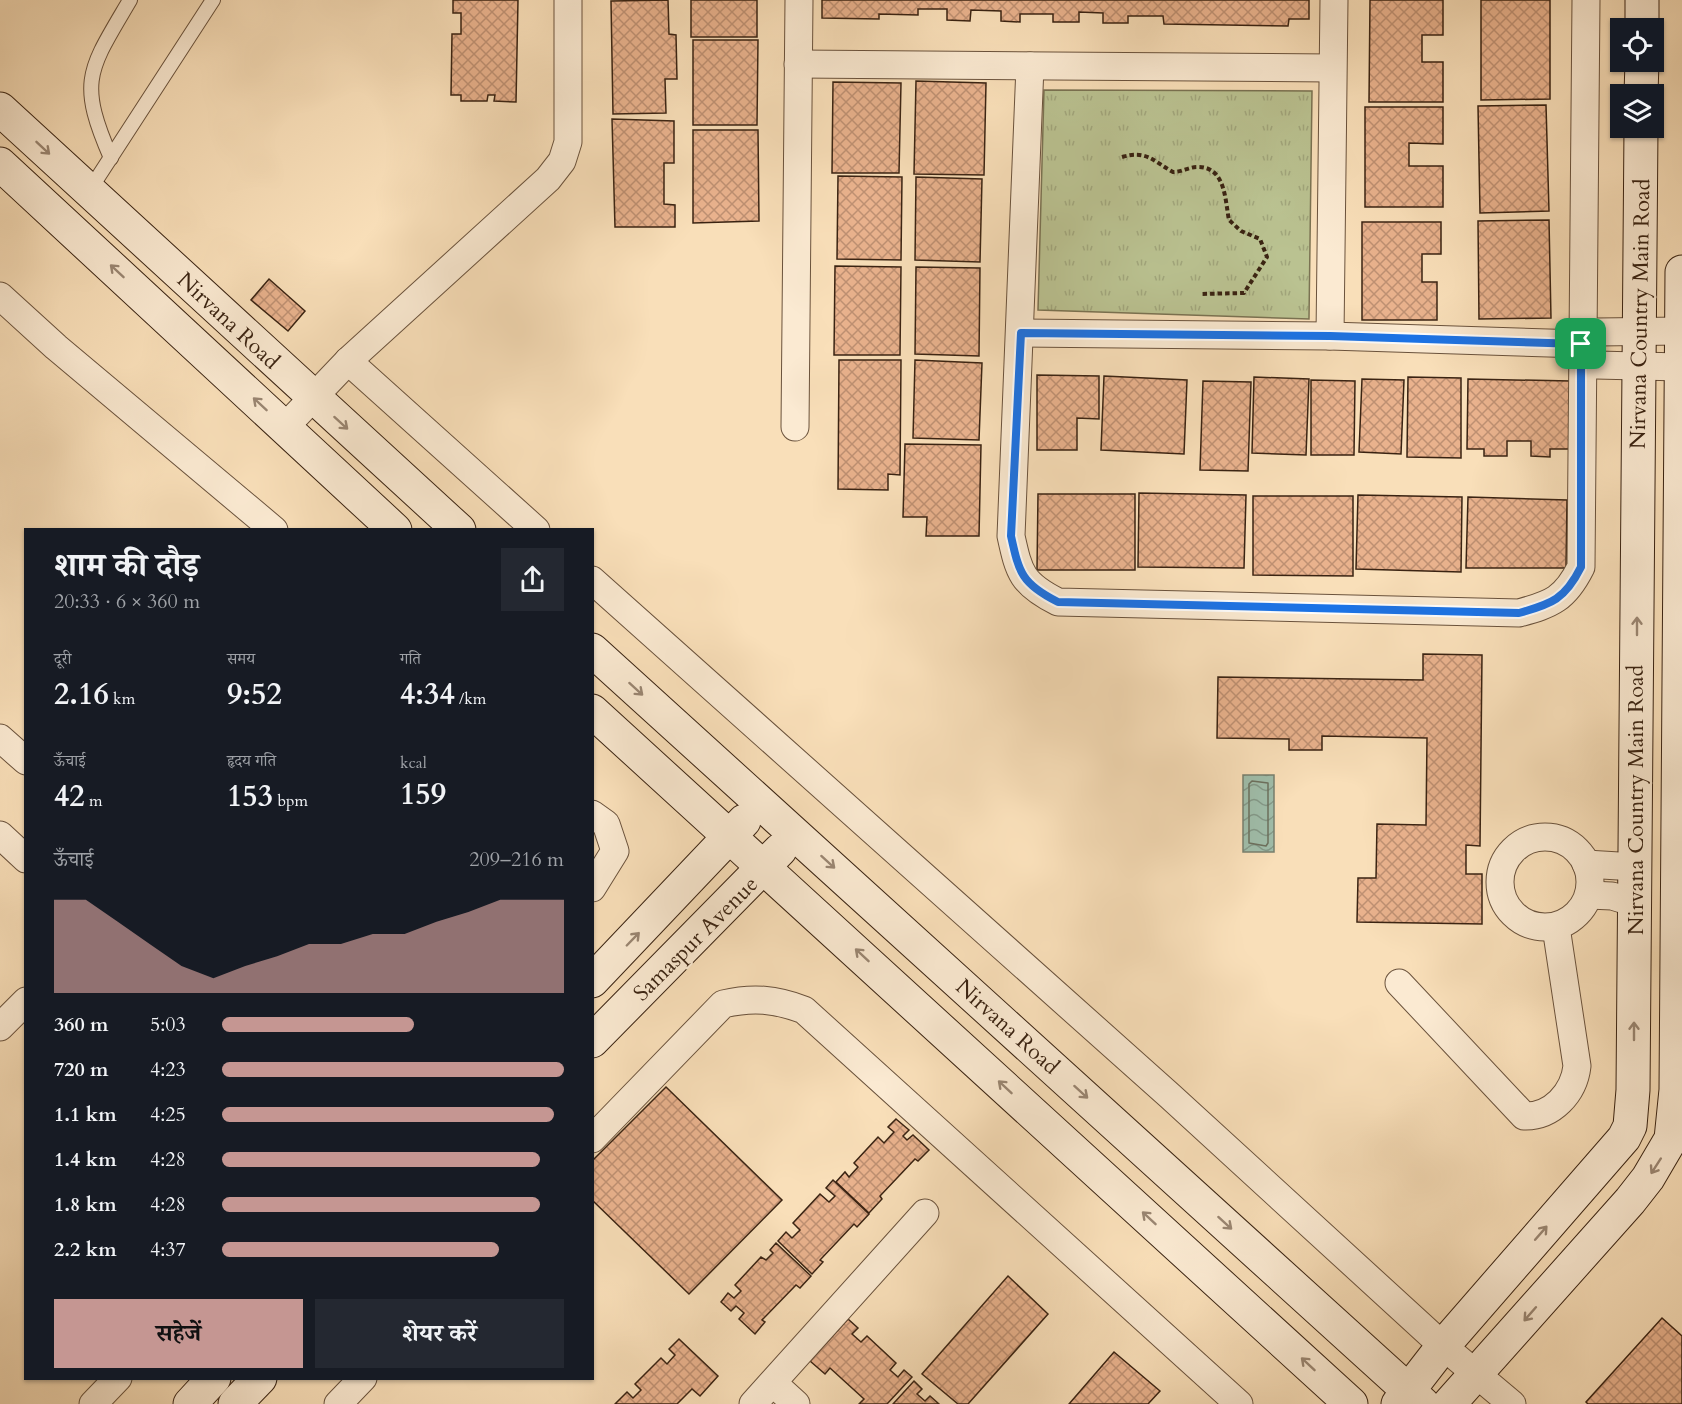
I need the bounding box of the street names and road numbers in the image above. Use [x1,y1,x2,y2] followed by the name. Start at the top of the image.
[1623,178,1657,450] street label: Nirvana Country Main Road
[171,265,286,376] street label: Nirvana Road
[1621,664,1651,935] street label: Nirvana Country Main Road
[627,870,765,1008] street label: Samaspur Avenue
[949,972,1066,1082] street label: Nirvana Road

